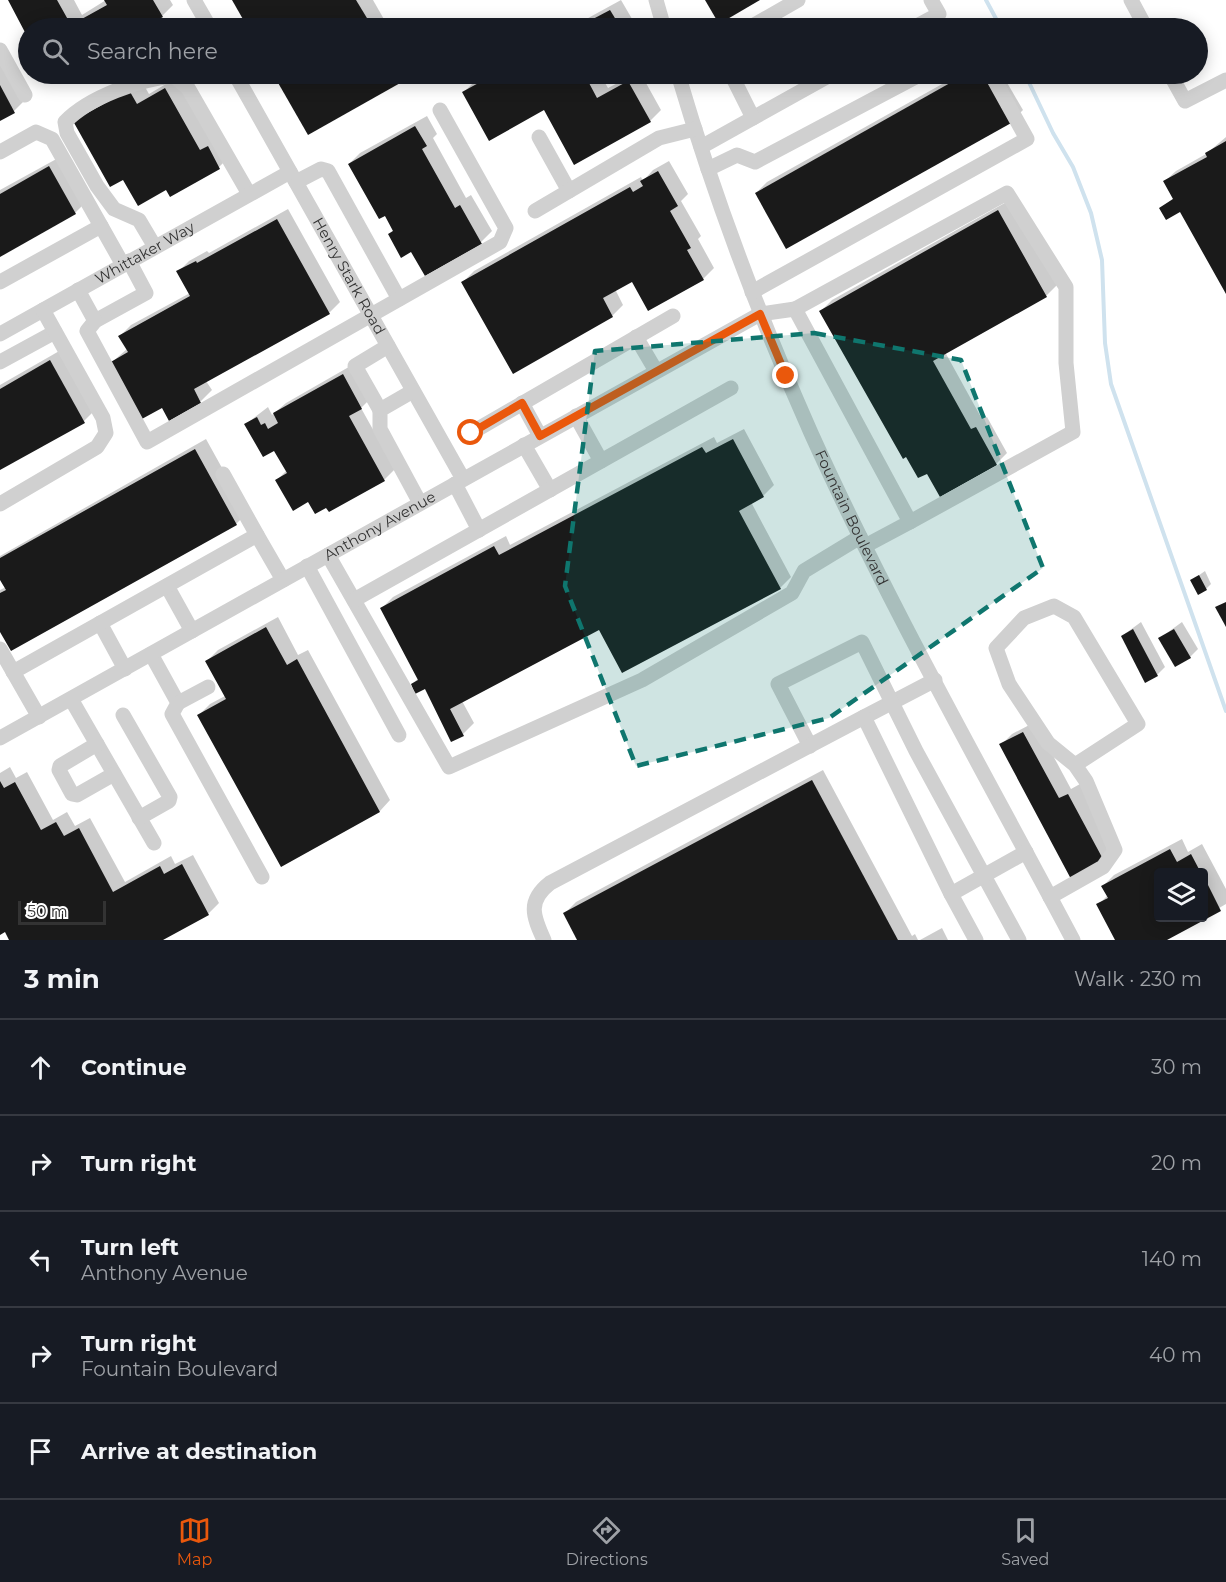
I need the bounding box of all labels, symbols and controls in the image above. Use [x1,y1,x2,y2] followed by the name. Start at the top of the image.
[18,18,1208,84] search box
[39,35,72,68] icon: search
[87,38,218,65] text: Search here
[309,214,390,338] street label: Henry Stark Road
[91,217,199,288] street label: Whittaker Way
[772,362,798,388] route end
[457,419,483,445] route start
[811,447,893,588] street label: Fountain Boulevard
[320,487,439,564] street label: Anthony Avenue
[1154,868,1208,922] map controls
[1154,868,1208,922] button: layers
[18,898,106,926] scale bar
[27,902,68,921] text: 50 m
[24,963,100,995] text: 3 min
[1074,967,1202,991] text: Walk · 230 m
[24,1051,57,1084] icon: ahead
[81,1054,187,1081] text: Continue
[1151,1055,1202,1079] text: 30 m
[24,1147,57,1180] icon: right
[81,1150,196,1177] text: Turn right
[1151,1151,1202,1175] text: 20 m
[81,1234,179,1261] text: Turn left
[24,1243,57,1276] icon: left
[1142,1247,1202,1271] text: 140 m
[81,1261,248,1285] text: Anthony Avenue
[81,1330,196,1357] text: Turn right
[24,1339,57,1372] icon: right
[1149,1343,1202,1367] text: 40 m
[81,1357,278,1381] text: Fountain Boulevard
[24,1435,57,1468] icon: arrive
[81,1438,317,1465] text: Arrive at destination
[177,1514,212,1569] tab: Map
[566,1514,648,1569] tab: Directions
[1001,1514,1049,1569] tab: Saved

